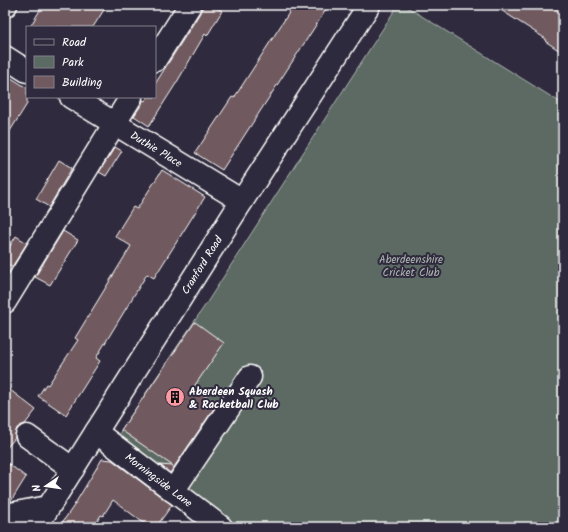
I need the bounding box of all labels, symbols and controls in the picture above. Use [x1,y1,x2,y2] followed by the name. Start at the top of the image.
[26,26,156,98] legend
[62,33,87,52] text: Road
[62,53,84,72] text: Park
[62,73,102,92] text: Building
[126,127,186,173] street label: Duthie Place
[177,232,228,298] street label: Cranford Road
[379,251,443,282] park label: Aberdeenshire Cricket Club
[189,383,278,414] place label: Aberdeen Squash & Racketball Club
[164,386,186,408] building icon: Aberdeen Squash & Racketball Club
[121,449,196,512] street label: Morningside Lane
[26,466,66,506] north arrow
[28,483,47,493] text: N

